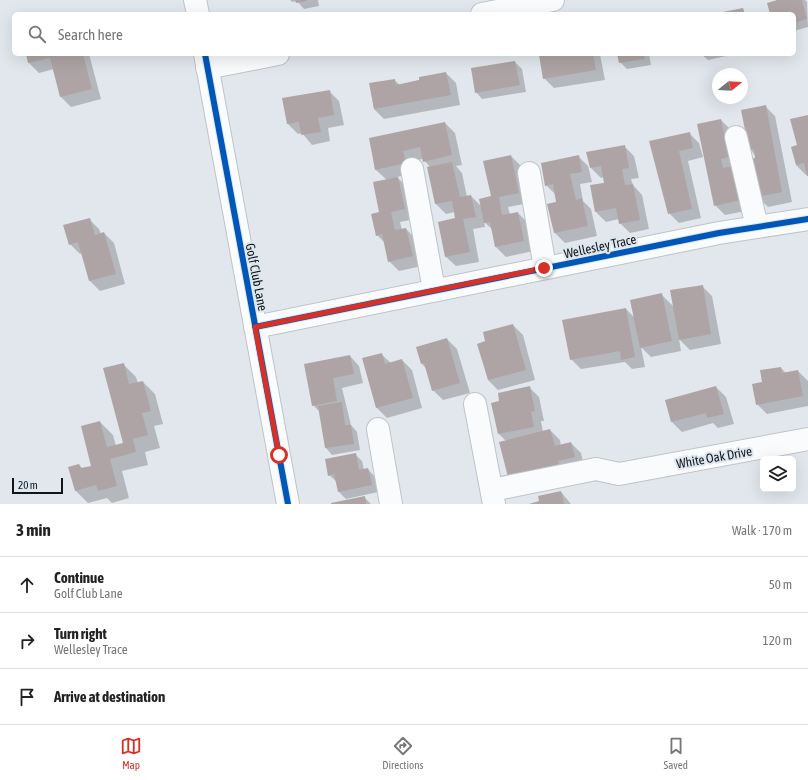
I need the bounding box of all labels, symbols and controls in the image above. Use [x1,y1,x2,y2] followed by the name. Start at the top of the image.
[12,12,796,56] search box
[26,23,48,45] icon: search
[58,26,123,43] text: Search here
[712,68,748,104] north arrow
[563,231,638,261] street label: Wellesley Trace
[243,242,270,312] street label: Golf Club Lane
[535,259,553,277] route end
[675,443,753,472] street label: White Oak Drive
[270,446,288,464] route start
[760,456,796,492] map controls
[760,456,796,492] button: layers
[12,476,63,495] scale bar
[18,479,38,491] text: 20 m
[16,520,51,540] text: 3 min
[732,523,792,538] text: Walk · 170 m
[54,569,104,586] text: Continue
[16,574,38,596] icon: ahead
[769,577,792,592] text: 50 m
[54,586,123,601] text: Golf Club Lane
[54,625,107,642] text: Turn right
[16,630,38,652] icon: right
[763,633,792,648] text: 120 m
[54,642,128,657] text: Wellesley Trace
[16,686,38,708] icon: arrive
[54,688,165,705] text: Arrive at destination
[120,735,142,771] tab: Map
[382,735,423,771] tab: Directions
[664,735,688,771] tab: Saved

